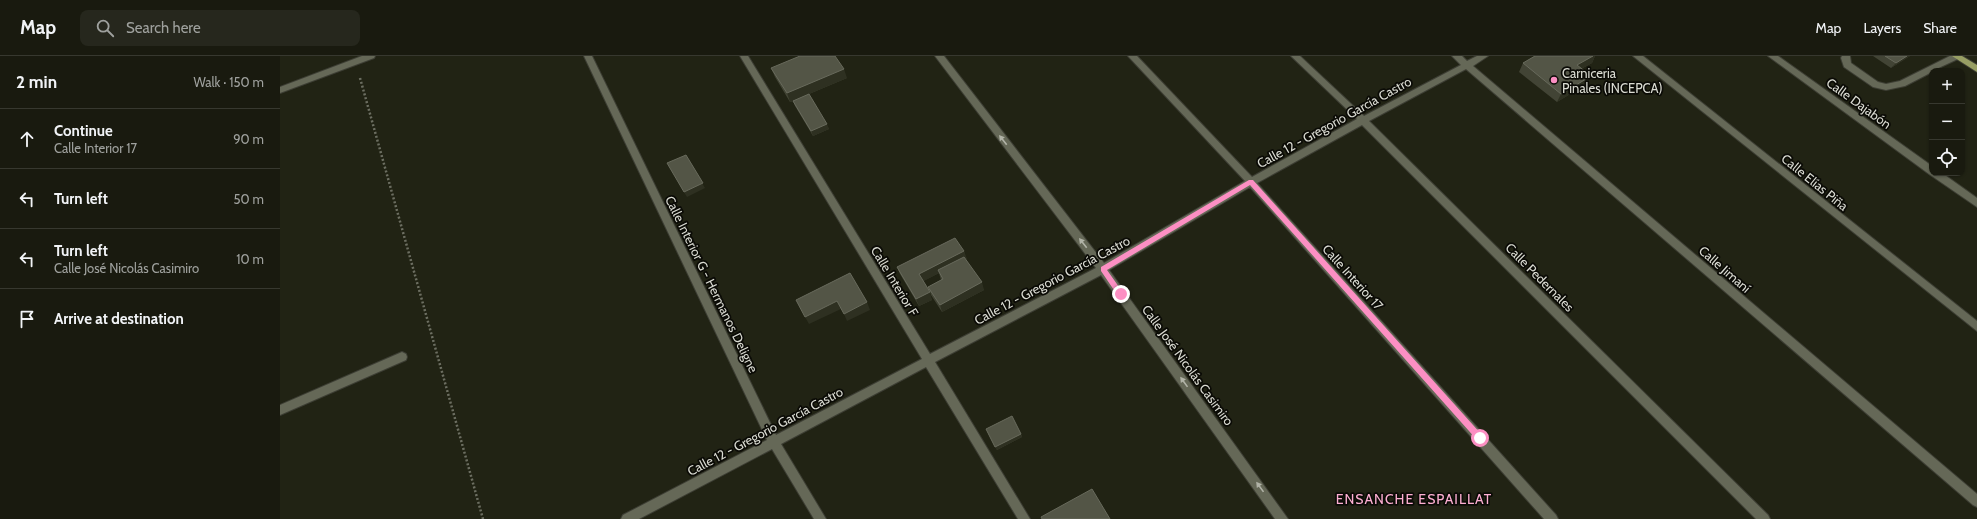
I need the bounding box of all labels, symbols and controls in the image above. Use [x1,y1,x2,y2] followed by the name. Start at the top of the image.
[80,10,360,46] search box
[20,16,56,39] text: Map
[94,17,116,39] icon: search
[126,19,201,37] text: Search here
[1816,19,1841,37] text: Map
[1863,19,1901,37] text: Layers
[1923,19,1957,37] text: Share
[1562,65,1663,96] place label: Carniceria Pinales (INCEPCA)
[1929,68,1965,176] map controls
[1929,68,1965,104] button: +
[16,72,57,92] text: 2 min
[1254,73,1414,171] street label: Calle 12 - Gregorio García Castro
[193,74,264,90] text: Walk · 150 m
[1823,74,1894,133] street label: Calle Dajabón
[1549,75,1559,85] marker: Carniceria Pinales (INCEPCA)
[1929,104,1965,140] button: −
[54,122,113,140] text: Continue
[16,128,38,150] icon: ahead
[233,131,264,147] text: 90 m
[999,134,1008,145] one-way arrow
[54,140,137,156] text: Calle Interior 17
[1929,140,1965,176] button: locate
[1778,150,1852,214] street label: Calle Elías Piña
[16,188,38,210] icon: left
[54,190,108,208] text: Turn left
[234,191,264,207] text: 50 m
[662,193,762,375] street label: Calle Interior G - Hermanos Deligne
[971,232,1133,328] street label: Calle 12 - Gregorio García Castro
[1078,237,1087,248] one-way arrow
[1502,239,1578,315] street label: Calle Pedernales
[1319,241,1387,314] street label: Calle Interior 17
[54,242,108,260] text: Turn left
[1696,242,1754,296] street label: Calle Jimaní
[868,243,922,319] street label: Calle Interior F
[16,248,38,270] icon: left
[236,251,264,267] text: 10 m
[54,260,199,276] text: Calle José Nicolás Casimiro
[1112,285,1130,303] route end
[1139,302,1237,428] street label: Calle José Nicolás Casimiro
[16,308,38,330] icon: arrive
[54,310,184,328] text: Arrive at destination
[1180,376,1188,387] one-way arrow
[684,383,846,479] street label: Calle 12 - Gregorio García Castro
[1471,429,1489,447] route start
[1255,482,1264,493] one-way arrow
[1336,490,1492,508] district label: ENSANCHE ESPAILLAT

